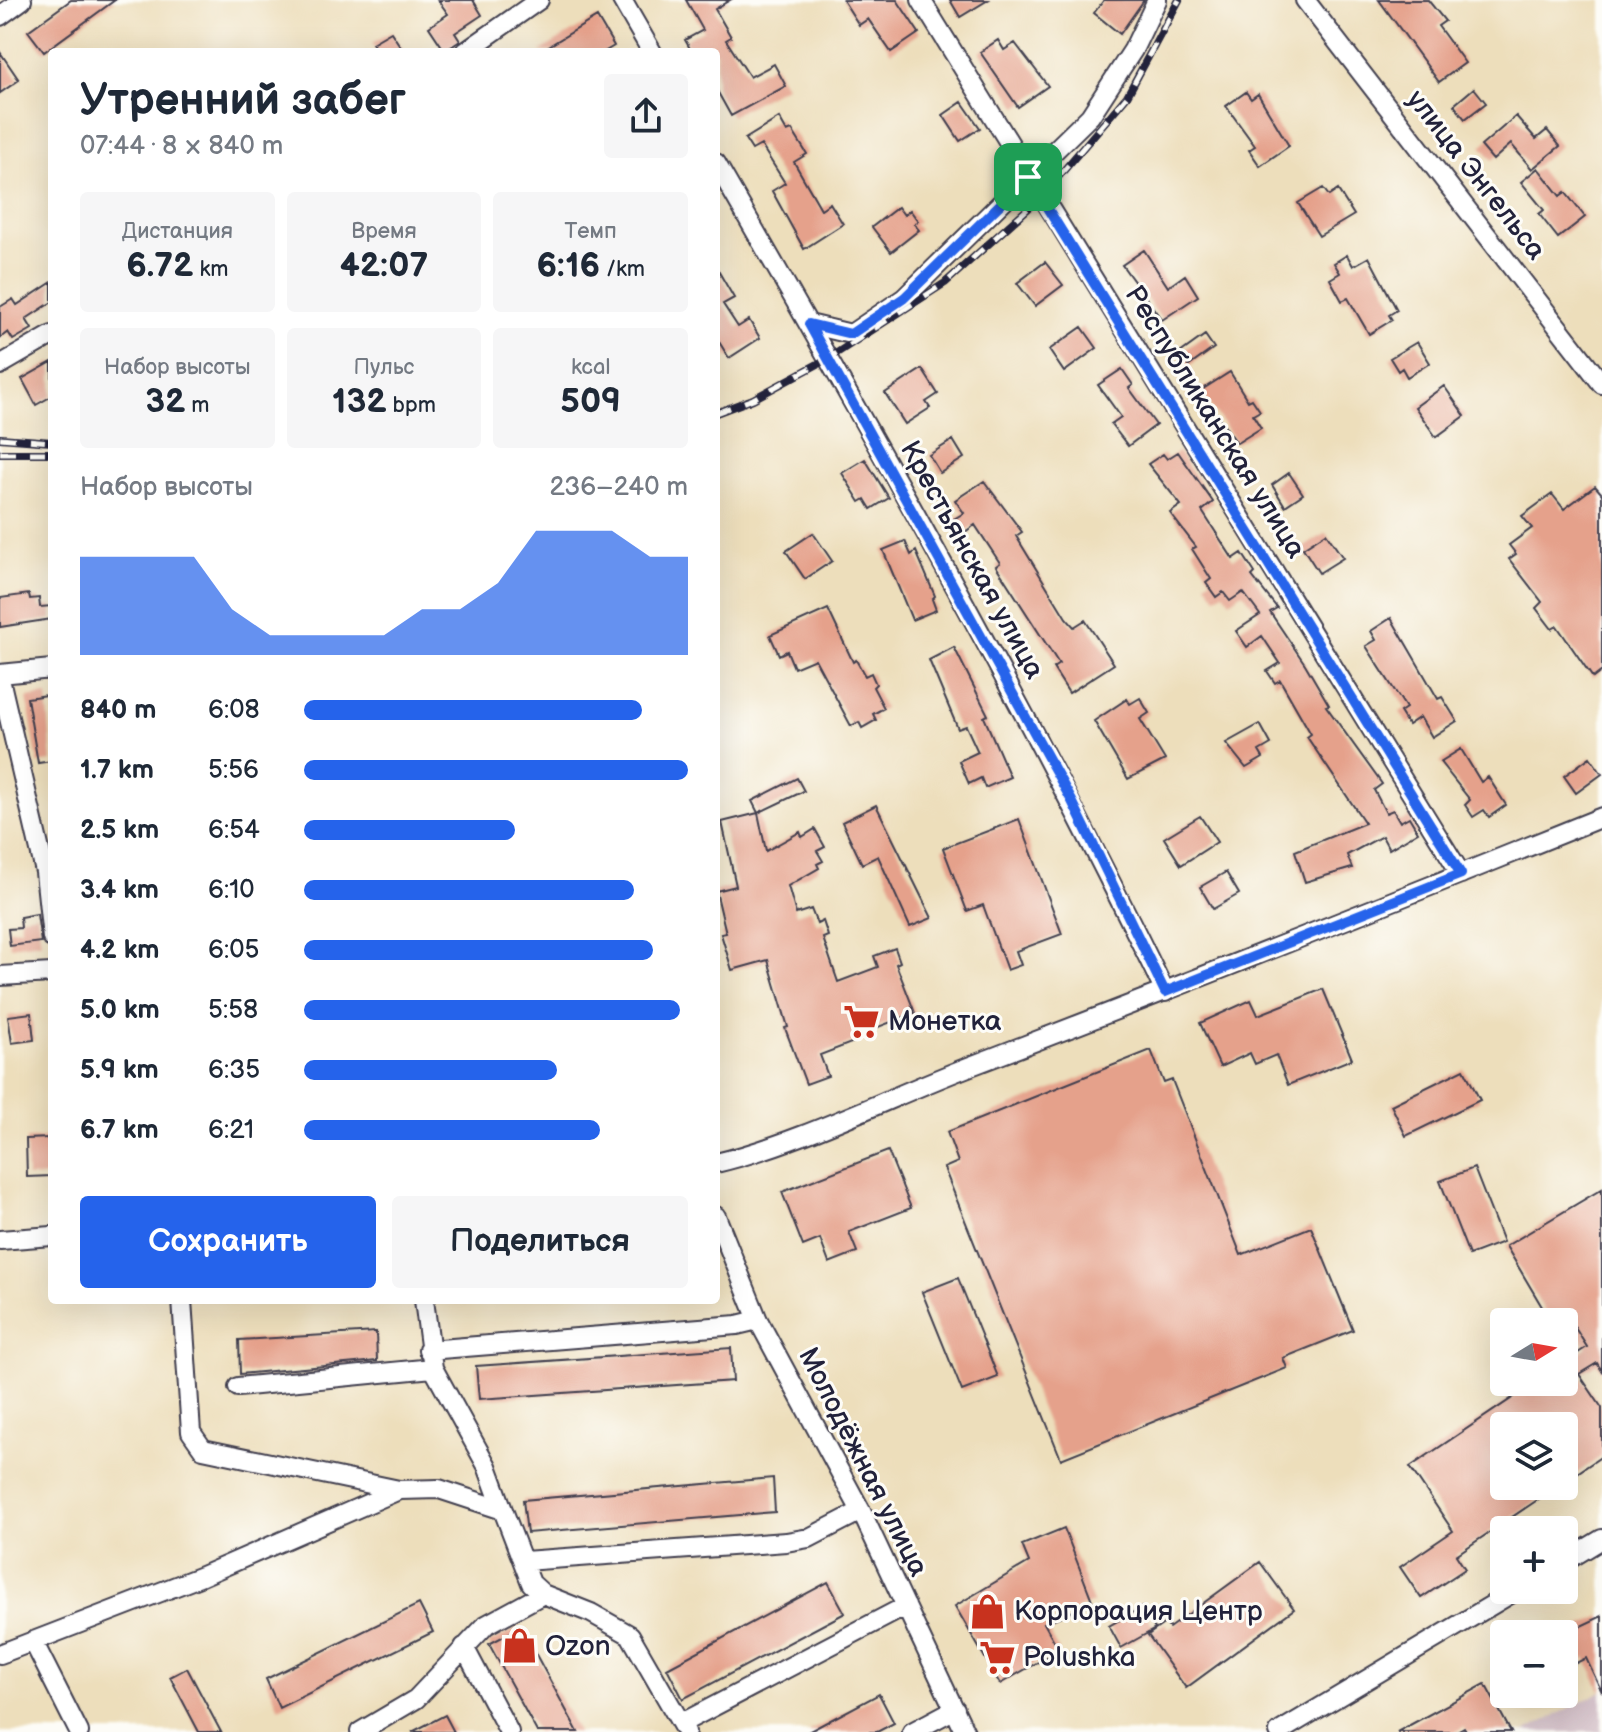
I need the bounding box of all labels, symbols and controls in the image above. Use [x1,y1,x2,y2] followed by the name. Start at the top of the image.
[80,74,406,127] text: Утренний забег
[604,74,688,158] button: share
[1399,83,1553,267] street label: улица Энгельса
[80,131,283,162] text: 07:44 · 8 × 840 m
[994,143,1062,211] pin
[1006,155,1050,199] icon: arrive
[122,218,233,245] text: Дистанция
[351,218,417,245] text: Время
[565,218,617,245] text: Темп
[126,245,193,286] text: 6.72
[340,245,428,286] text: 42:07
[536,245,600,286] text: 6:16
[193,256,228,283] text: km
[600,256,645,283] text: /km
[1118,280,1313,565] street label: Республиканская улица
[104,354,251,381] text: Набор высоты
[354,354,414,381] text: Пульс
[571,354,610,381] text: kcal
[145,381,185,422] text: 32
[332,381,387,422] text: 132
[560,381,621,422] text: 509
[185,392,210,419] text: m
[387,392,436,419] text: bpm
[893,435,1051,685] street label: Крестьянская улица
[80,472,253,503] text: Набор высоты
[550,472,688,503] text: 236–240 m
[80,695,156,726] text: 840 m
[208,695,260,726] text: 6:08
[80,755,154,786] text: 1.7 km
[208,755,259,786] text: 5:56
[80,815,159,846] text: 2.5 km
[208,815,260,846] text: 6:54
[80,875,159,906] text: 3.4 km
[208,875,255,906] text: 6:10
[80,935,159,966] text: 4.2 km
[208,935,259,966] text: 6:05
[80,995,160,1026] text: 5.0 km
[208,995,258,1026] text: 5:58
[843,1002,881,1040] supermarket icon: Монетка
[888,1005,1002,1038] place label: Монетка
[80,1055,159,1086] text: 5.9 km
[208,1055,260,1086] text: 6:35
[80,1115,159,1146] text: 6.7 km
[208,1115,254,1146] text: 6:21
[80,1196,376,1288] button: Сохранить
[392,1196,688,1288] button: Поделиться
[1490,1308,1578,1396] north arrow
[1490,1308,1578,1708] map controls
[791,1342,935,1582] street label: Молодёжная улица
[1490,1412,1578,1500] button: layers
[1490,1516,1578,1604] button: +
[969,1592,1007,1630] shop icon: Корпорация Центр
[1014,1595,1263,1628] place label: Корпорация Центр
[1490,1620,1578,1708] button: −
[500,1627,538,1665] shop icon: Ozon
[545,1630,611,1663] place label: Ozon
[978,1638,1016,1676] supermarket icon: Polushka
[1023,1641,1136,1674] place label: Polushka

